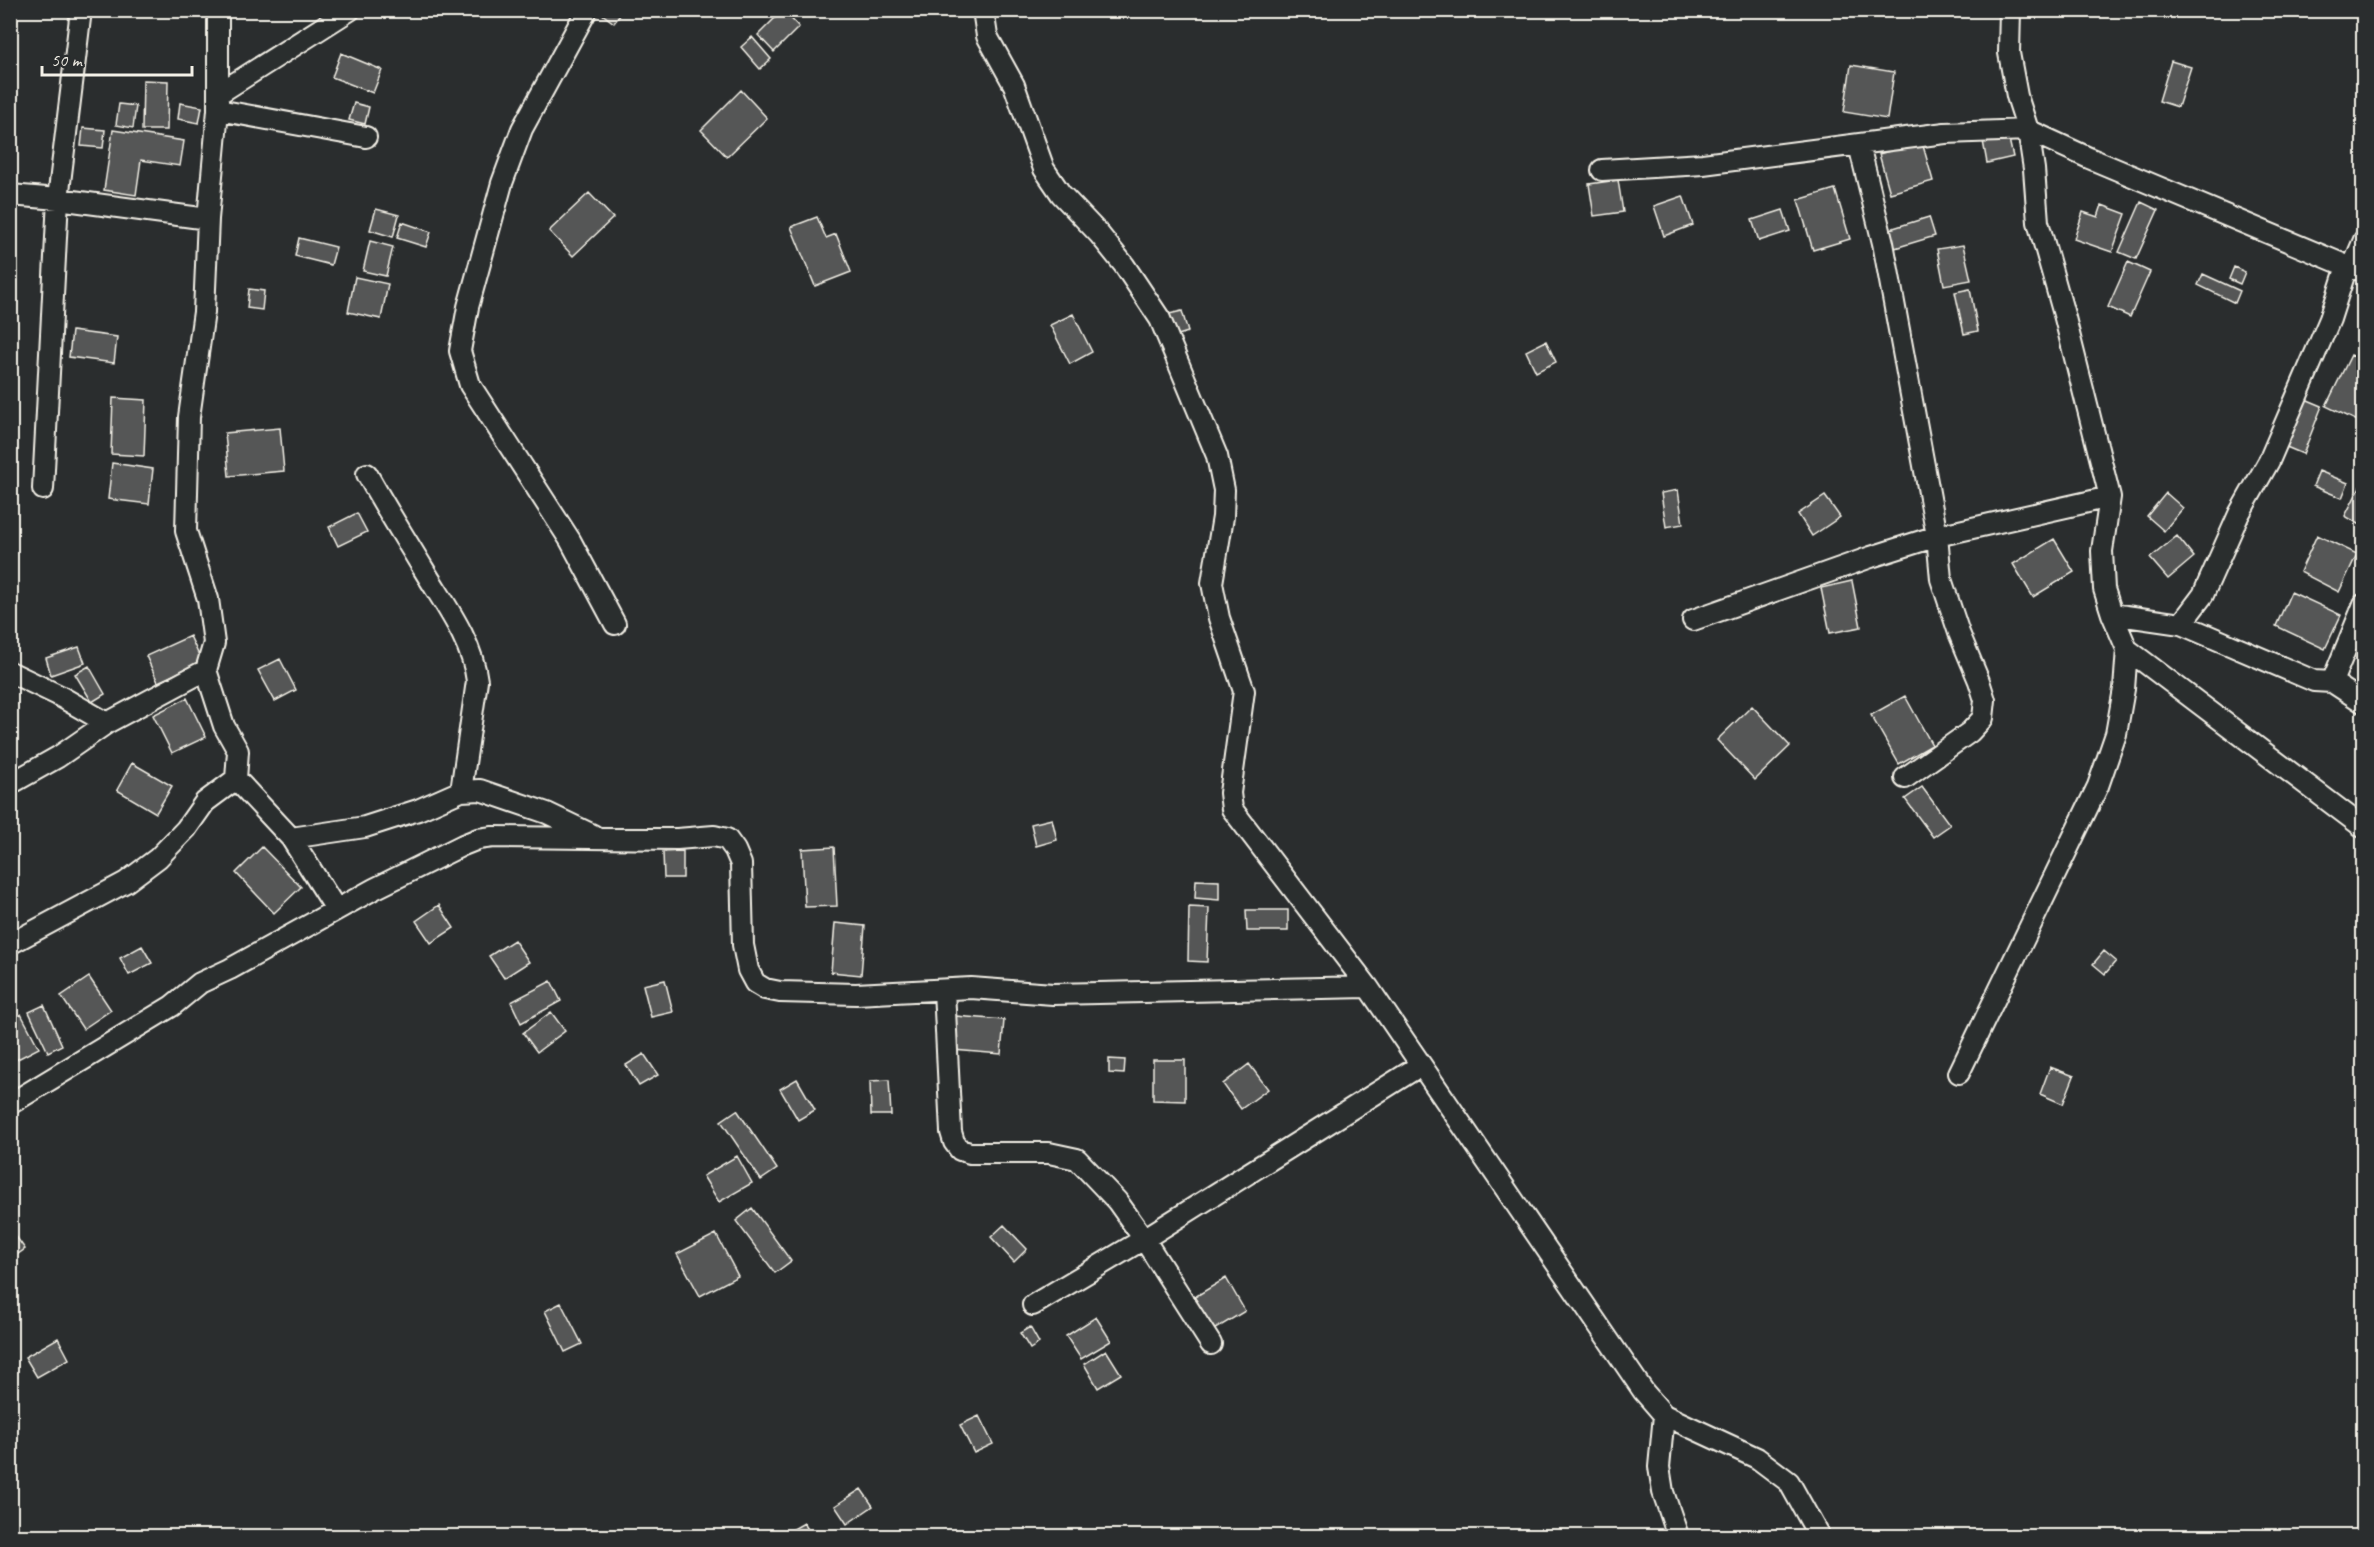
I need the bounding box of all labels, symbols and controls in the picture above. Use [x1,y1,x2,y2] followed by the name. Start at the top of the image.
[42,39,192,77] scale bar
[51,49,84,71] text: 50 m

